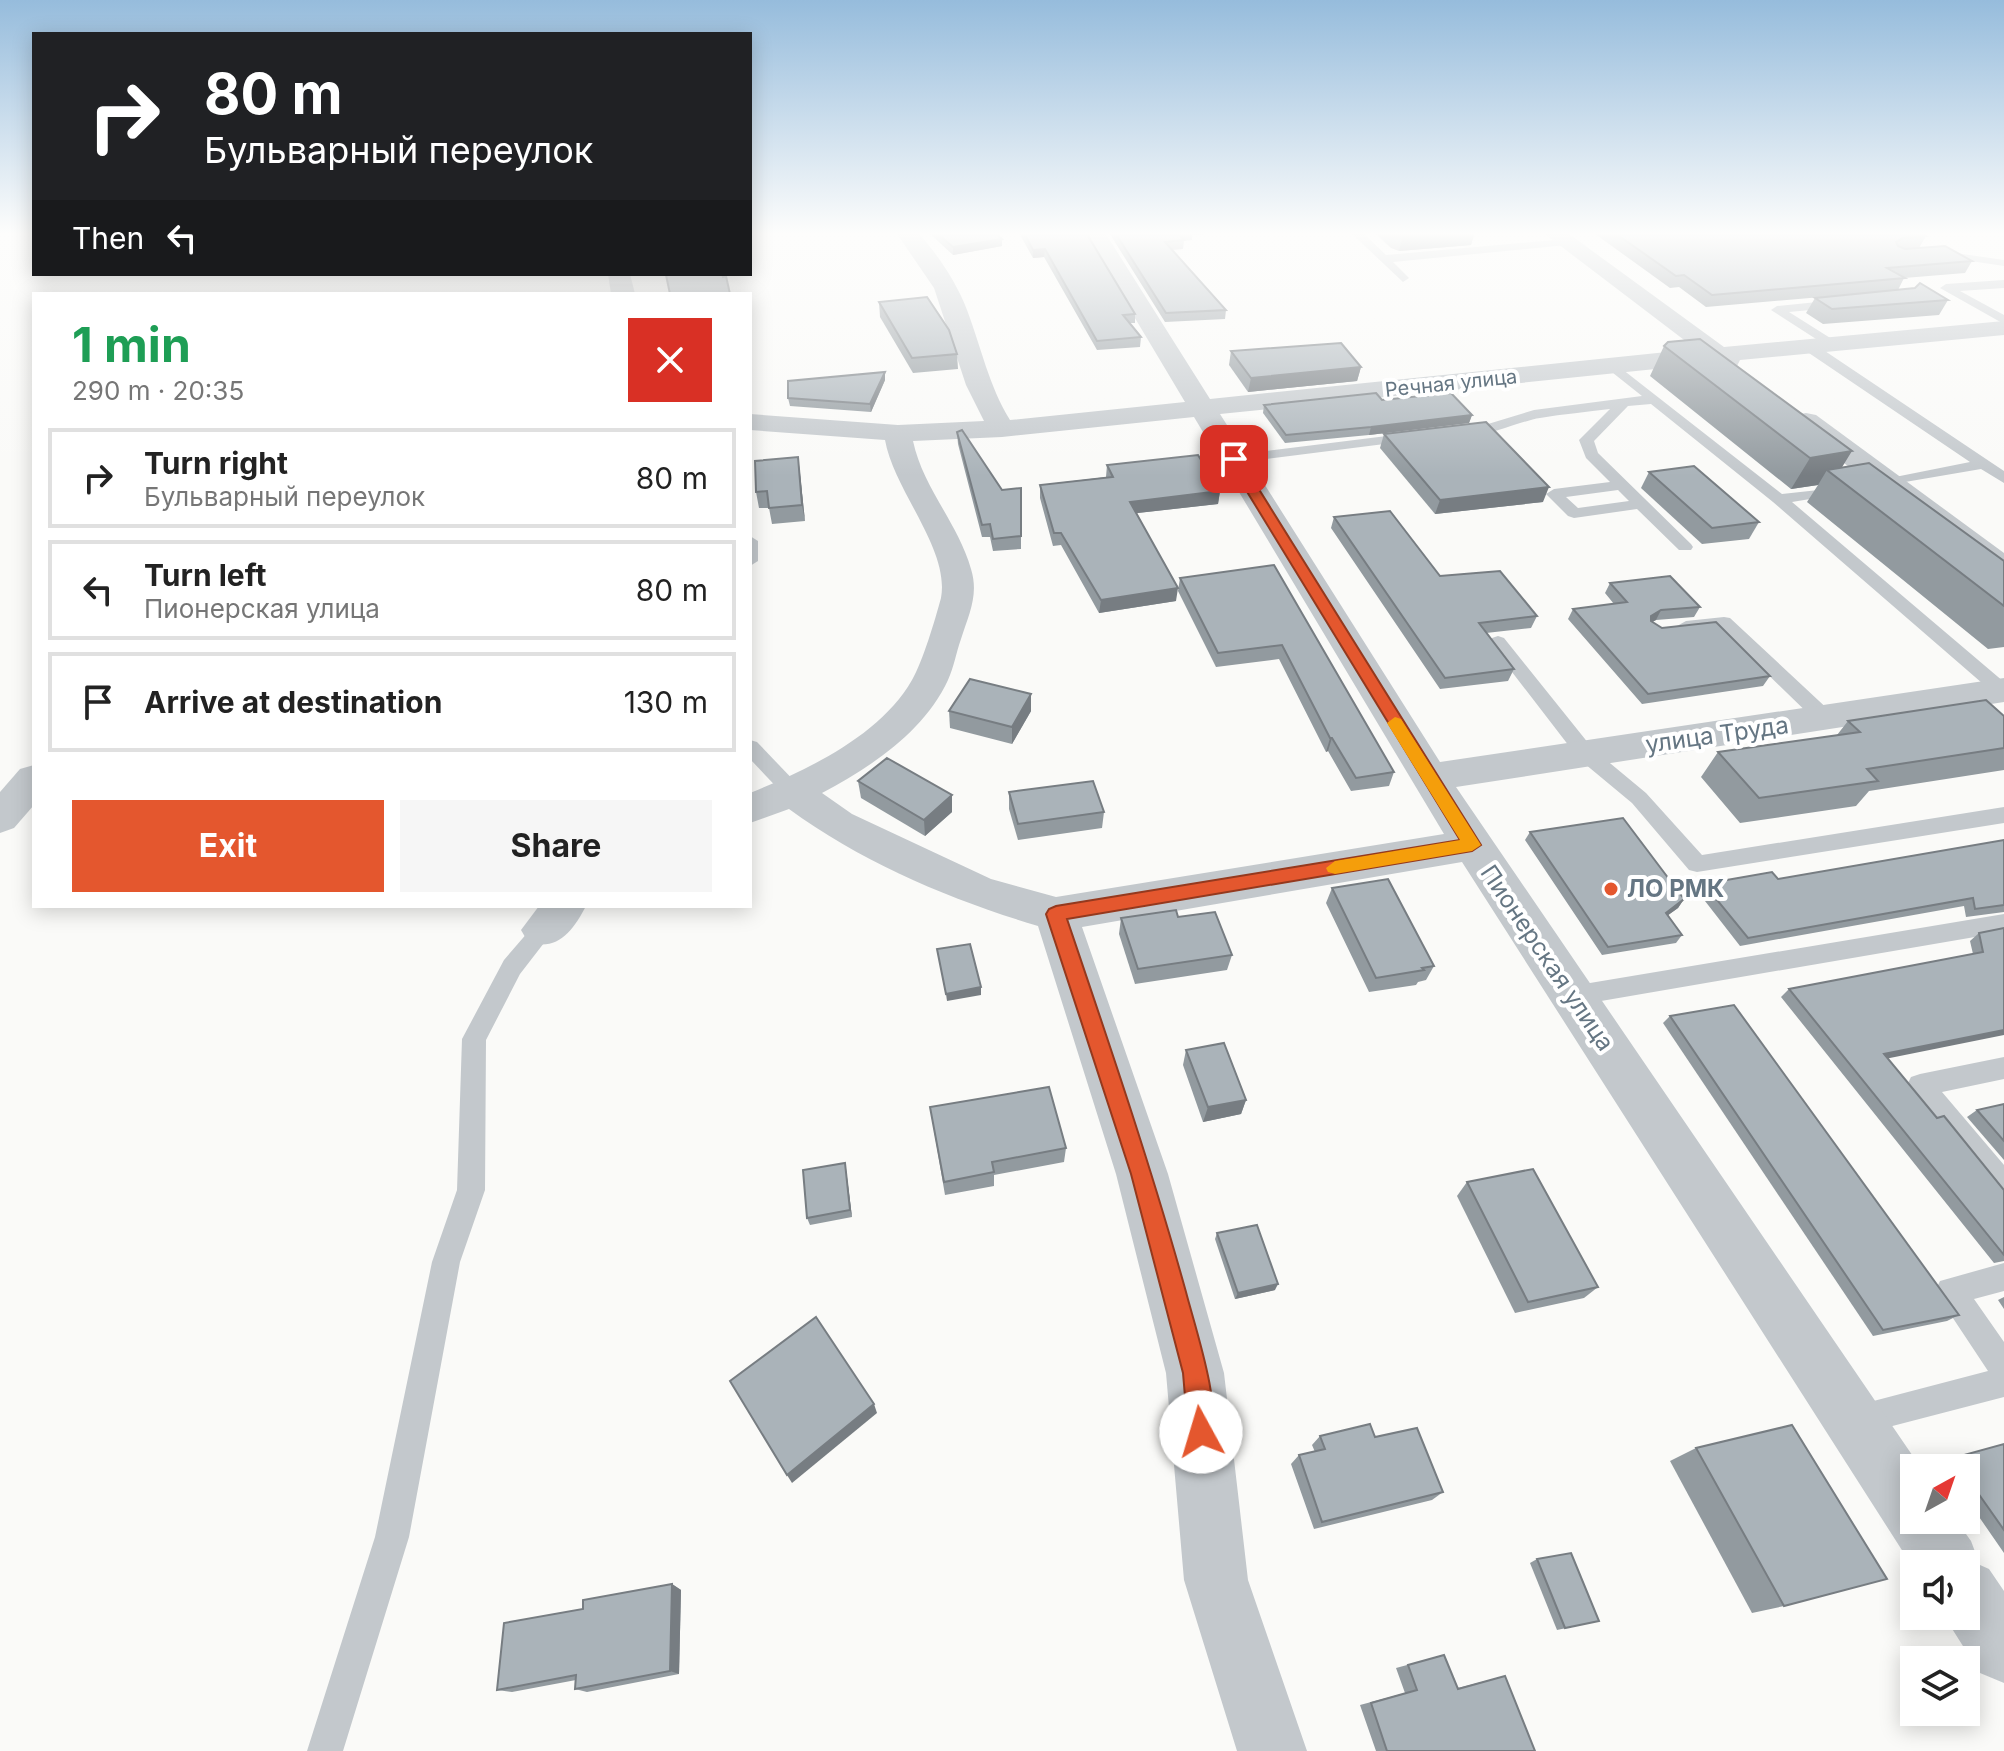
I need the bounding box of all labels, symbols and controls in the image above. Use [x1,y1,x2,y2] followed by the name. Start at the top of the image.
[204,60,343,128] text: 80 m
[72,64,176,168] icon: right
[204,128,593,172] text: Бульварный переулок
[160,216,204,260] icon: left
[72,220,144,256] text: Then
[72,315,191,374] text: 1 min
[628,318,712,402] button: close
[1384,364,1518,402] street label: Речная улица
[72,375,244,406] text: 290 m · 20:35
[1200,425,1268,493] pin
[1212,437,1256,481] icon: arrive
[144,445,288,481] text: Turn right
[76,456,120,500] icon: right
[636,460,708,496] text: 80 m
[144,481,425,512] text: Бульварный переулок
[144,557,266,593] text: Turn left
[76,568,120,612] icon: left
[636,572,708,608] text: 80 m
[144,593,380,624] text: Пионерская улица
[76,680,120,724] icon: arrive
[144,684,442,720] text: Arrive at destination
[624,684,708,720] text: 130 m
[1643,710,1790,759] street label: улица Труда
[72,800,384,892] button: Exit
[400,800,712,892] button: Share
[1475,859,1620,1056] street label: Пионерская улица
[1627,874,1724,903] place label: ЛО РМК
[1602,880,1620,898] marker: ЛО РМК
[1159,1390,1243,1474] position arrow
[1900,1454,1980,1534] north arrow
[1900,1454,1980,1726] map controls
[1900,1550,1980,1630] button: sound
[1900,1646,1980,1726] button: layers

